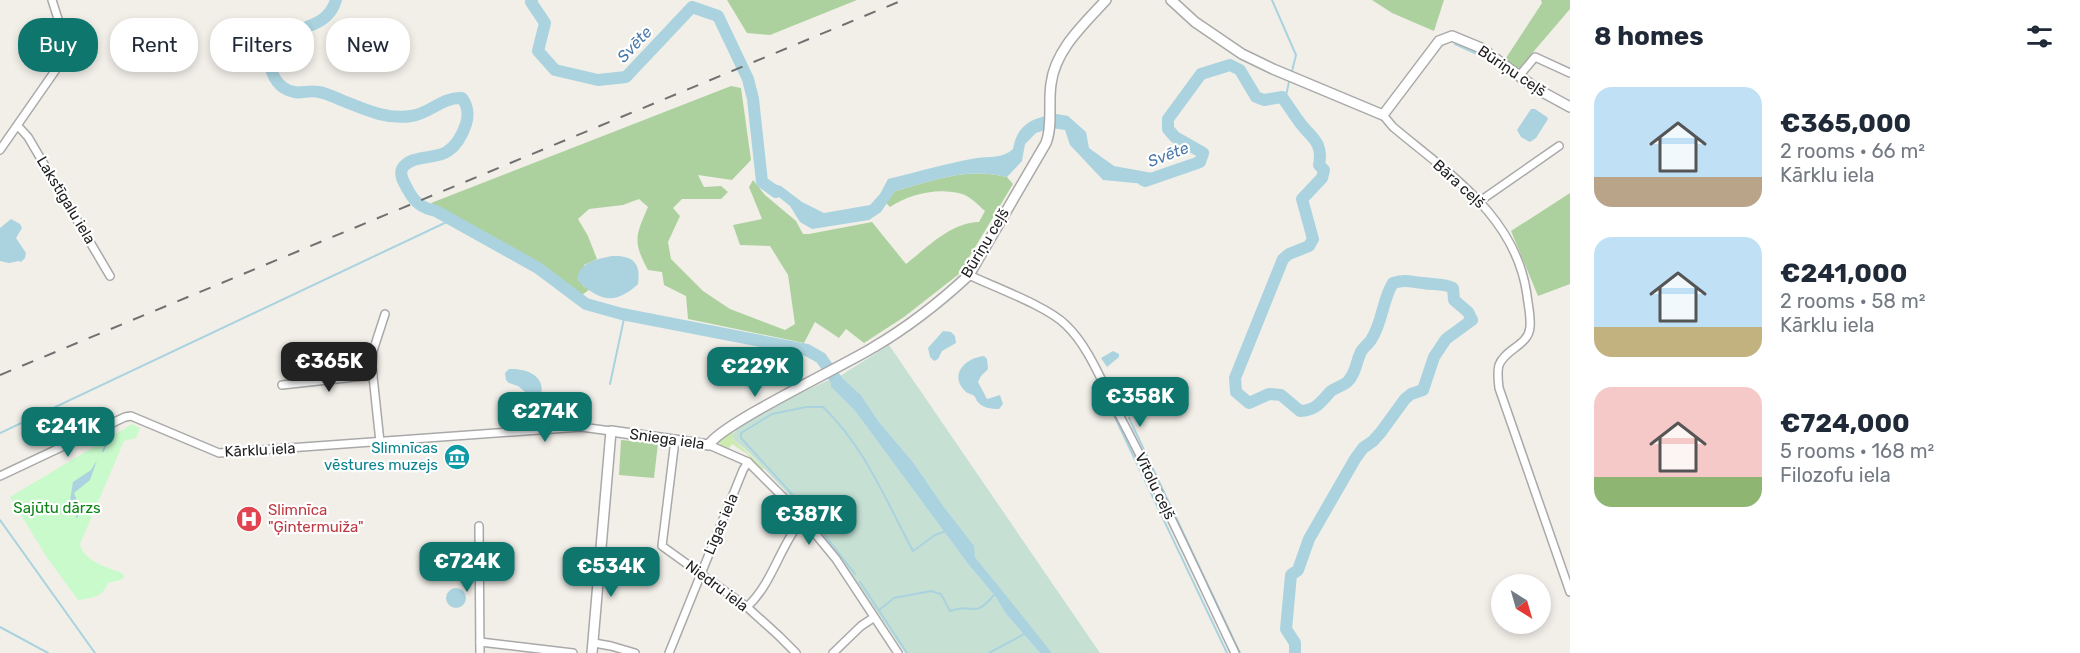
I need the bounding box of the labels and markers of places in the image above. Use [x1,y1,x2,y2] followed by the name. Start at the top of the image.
[287,342,371,393] pin: €365K
[713,347,797,398] pin: €229K
[1098,377,1182,428] pin: €358K
[503,392,587,443] pin: €274K
[26,407,110,458] pin: €241K
[324,439,438,474] place label: Slimnīcas vēstures muzejs
[442,442,472,472] museum icon: Slimnīcas vēstures muzejs
[767,495,851,546] pin: €387K
[268,501,364,536] place label: Slimnīca "Ģintermuiža"
[234,504,264,534] hospital icon: Slimnīca "Ģintermuiža"
[425,542,509,593] pin: €724K
[569,547,653,598] pin: €534K

